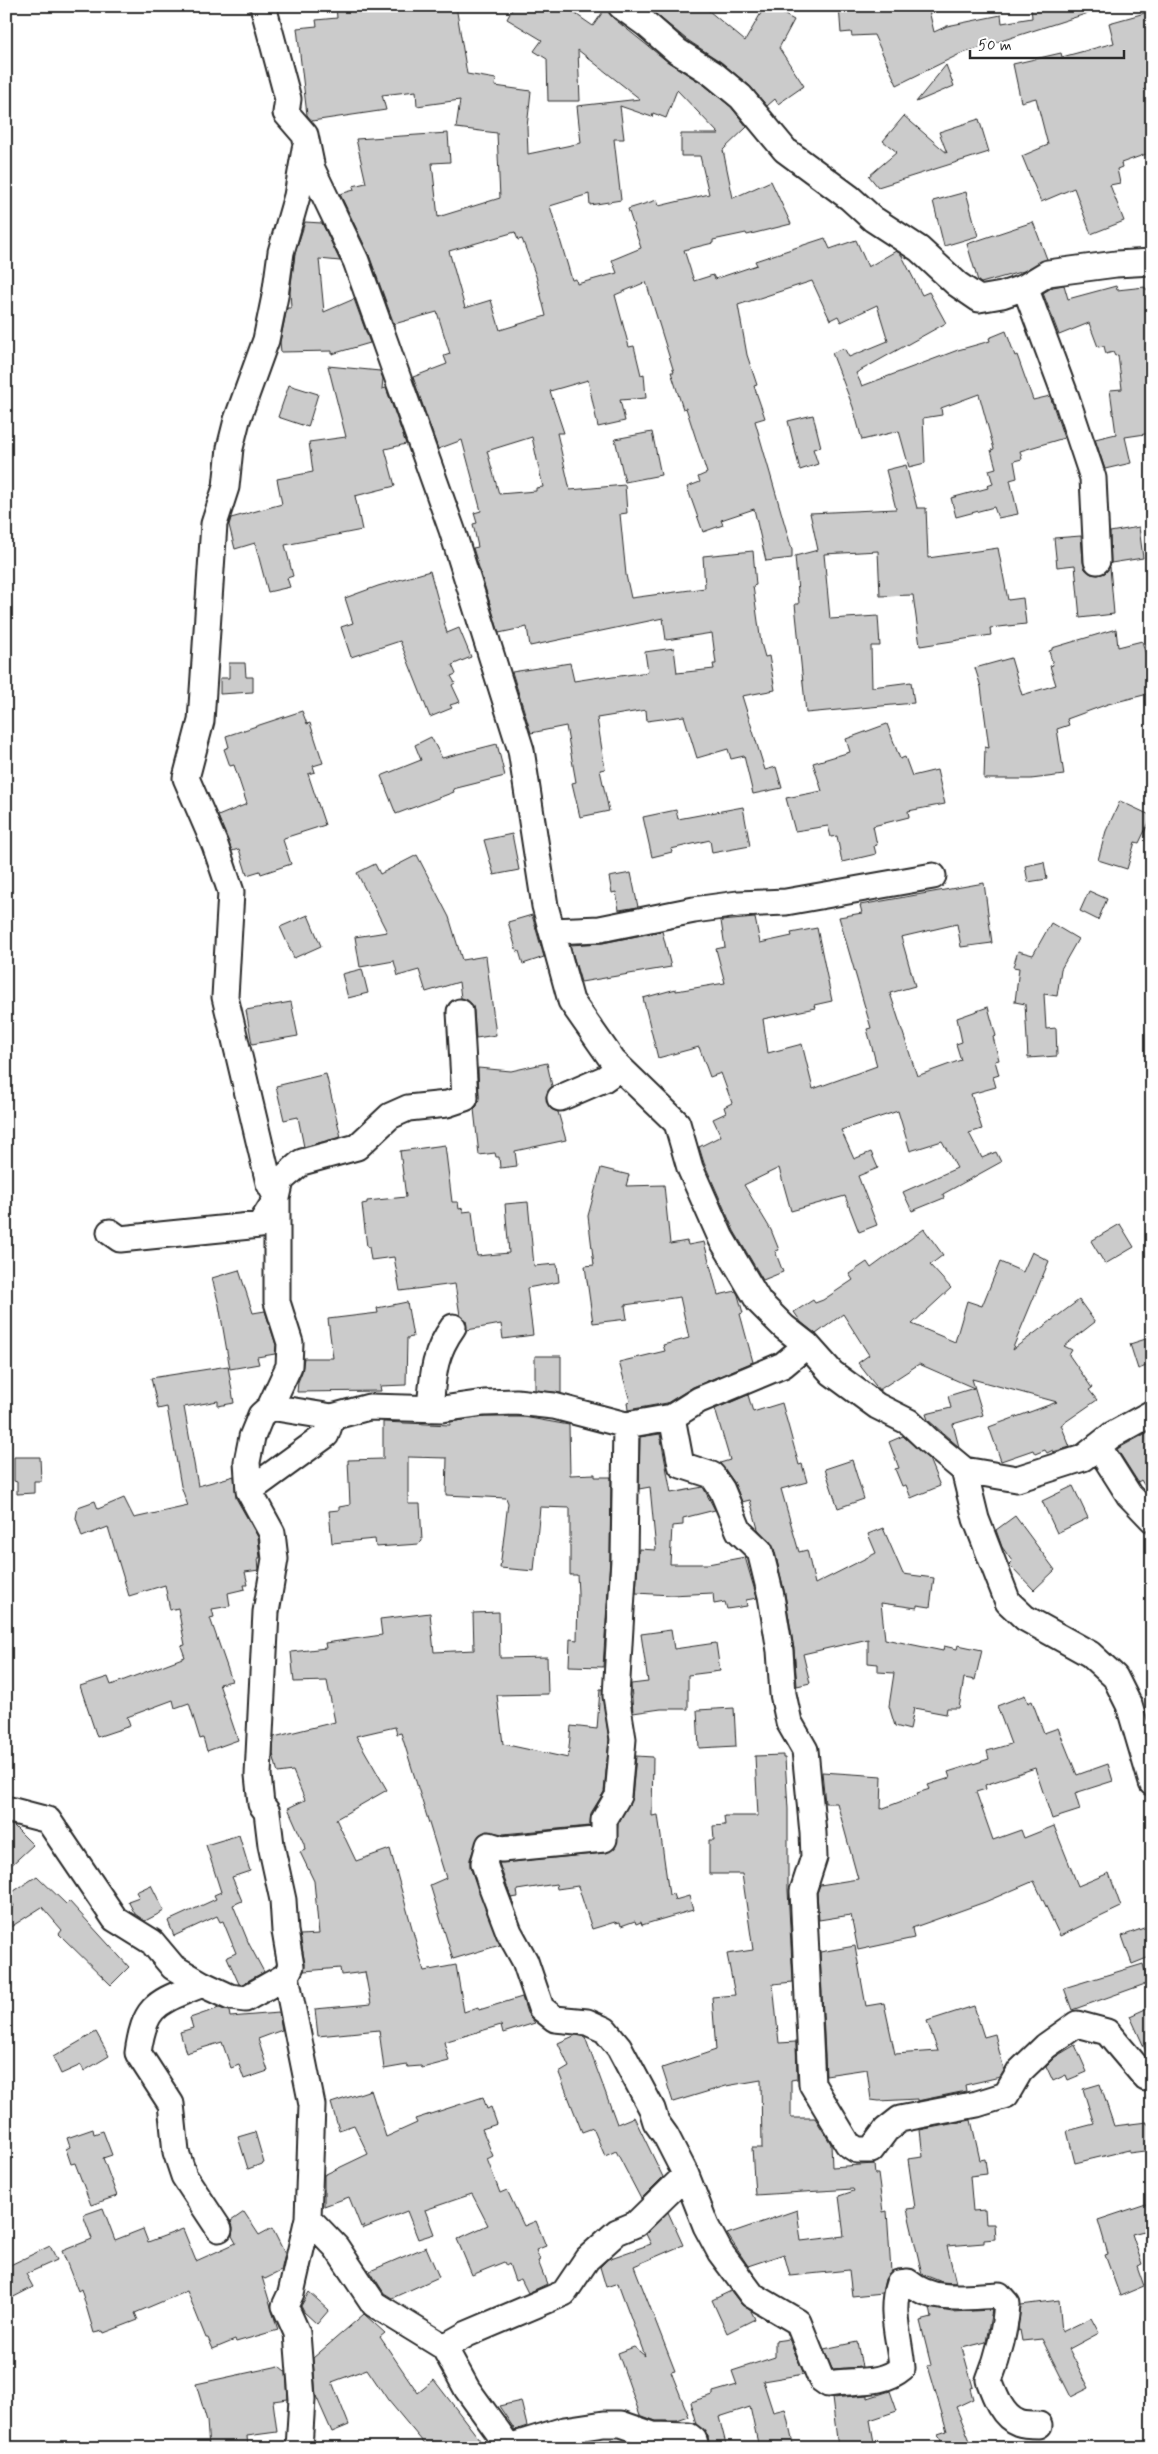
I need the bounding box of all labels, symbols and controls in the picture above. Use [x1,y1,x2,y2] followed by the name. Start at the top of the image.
[970,28,1124,60] scale bar
[978,36,1012,56] text: 50 m

